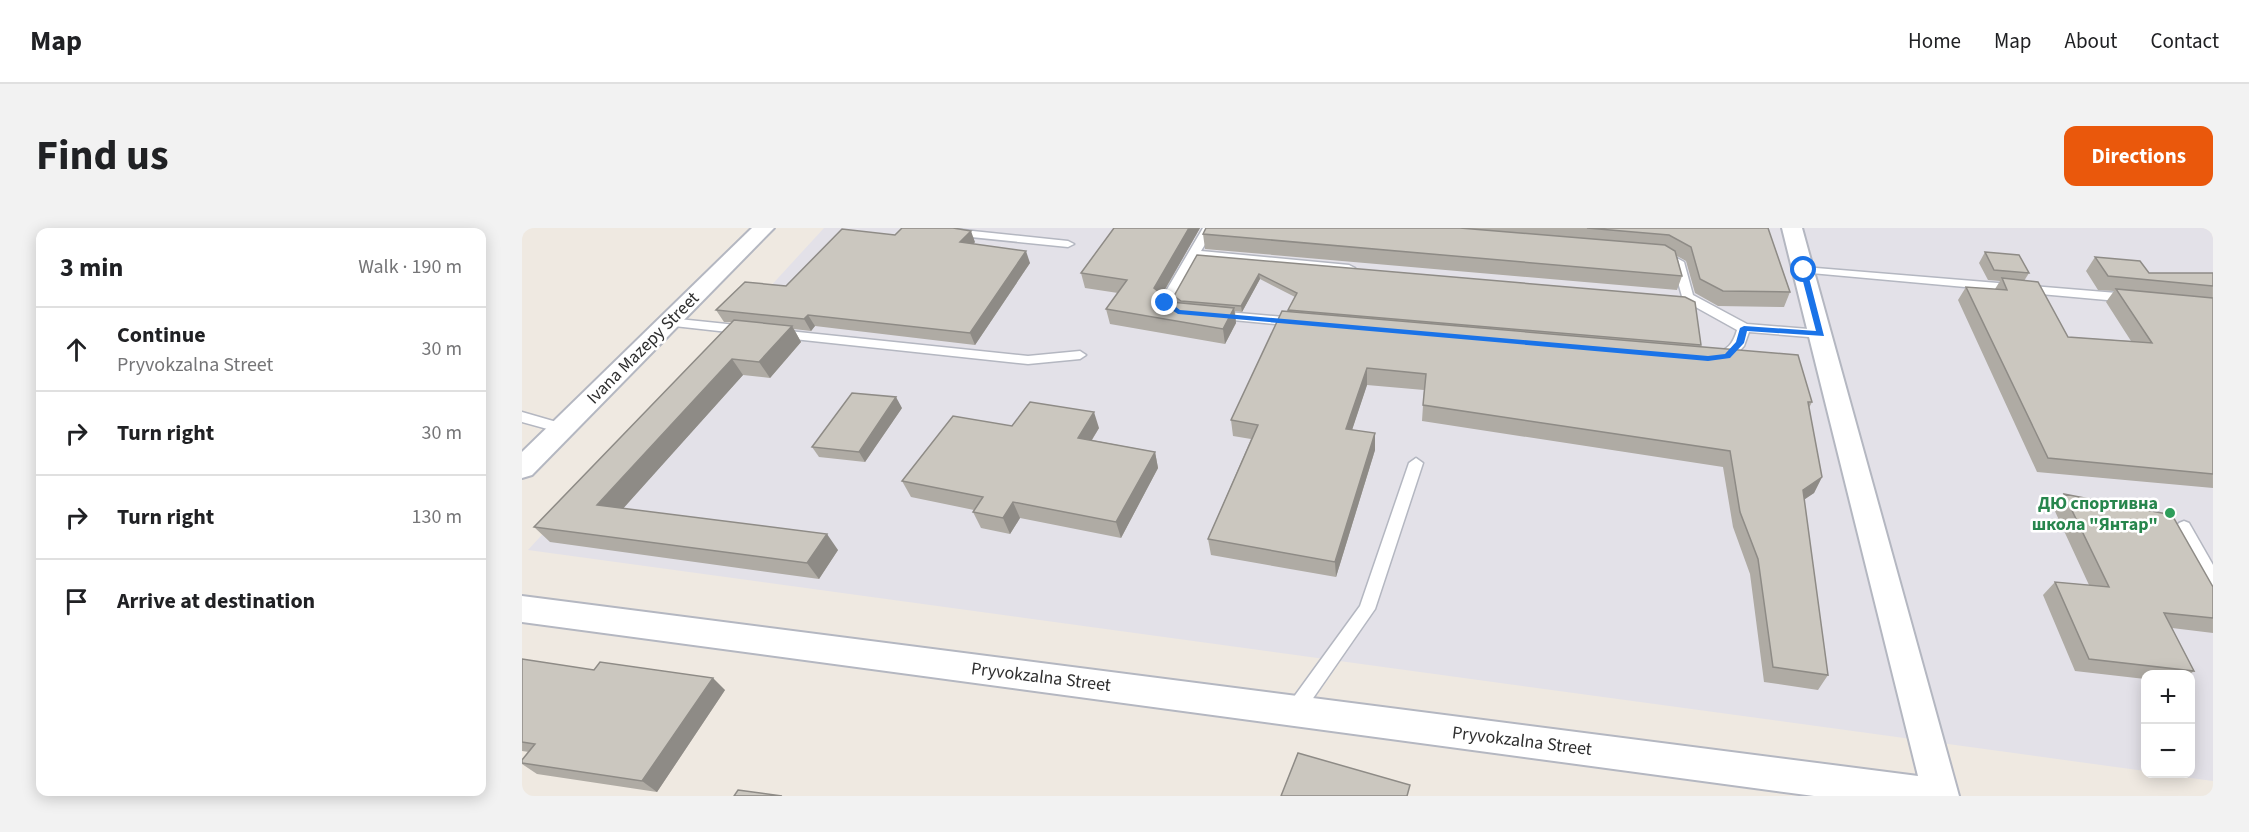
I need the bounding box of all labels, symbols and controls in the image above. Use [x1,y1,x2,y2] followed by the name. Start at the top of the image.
[30,21,82,61] text: Map
[1908,26,1961,56] text: Home
[1994,26,2032,56] text: Map
[2065,26,2117,56] text: About
[2150,26,2219,56] text: Contact
[36,126,169,186] text: Find us
[2064,126,2213,186] button: Directions
[60,249,123,286] text: 3 min
[358,253,462,281] text: Walk · 190 m
[1790,256,1816,282] route start
[581,286,705,410] street label: Ivana Mazepy Street
[1151,289,1177,315] route end
[117,319,206,351] text: Continue
[60,333,93,366] icon: ahead
[422,335,462,363] text: 30 m
[117,351,273,379] text: Pryvokzalna Street
[60,417,93,450] icon: right
[117,417,214,449] text: Turn right
[422,419,462,447] text: 30 m
[2032,491,2158,537] place label: ДЮ спортивна школа "Янтар"
[60,501,93,534] icon: right
[117,501,214,533] text: Turn right
[412,503,462,531] text: 130 m
[2163,506,2177,520] marker: ДЮ спортивна школа "Янтар"
[60,585,93,618] icon: arrive
[117,585,315,617] text: Arrive at destination
[970,656,1112,698] street label: Pryvokzalna Street
[2141,670,2195,778] map controls
[2141,670,2195,724] button: +
[1451,720,1593,762] street label: Pryvokzalna Street
[2141,724,2195,778] button: −

